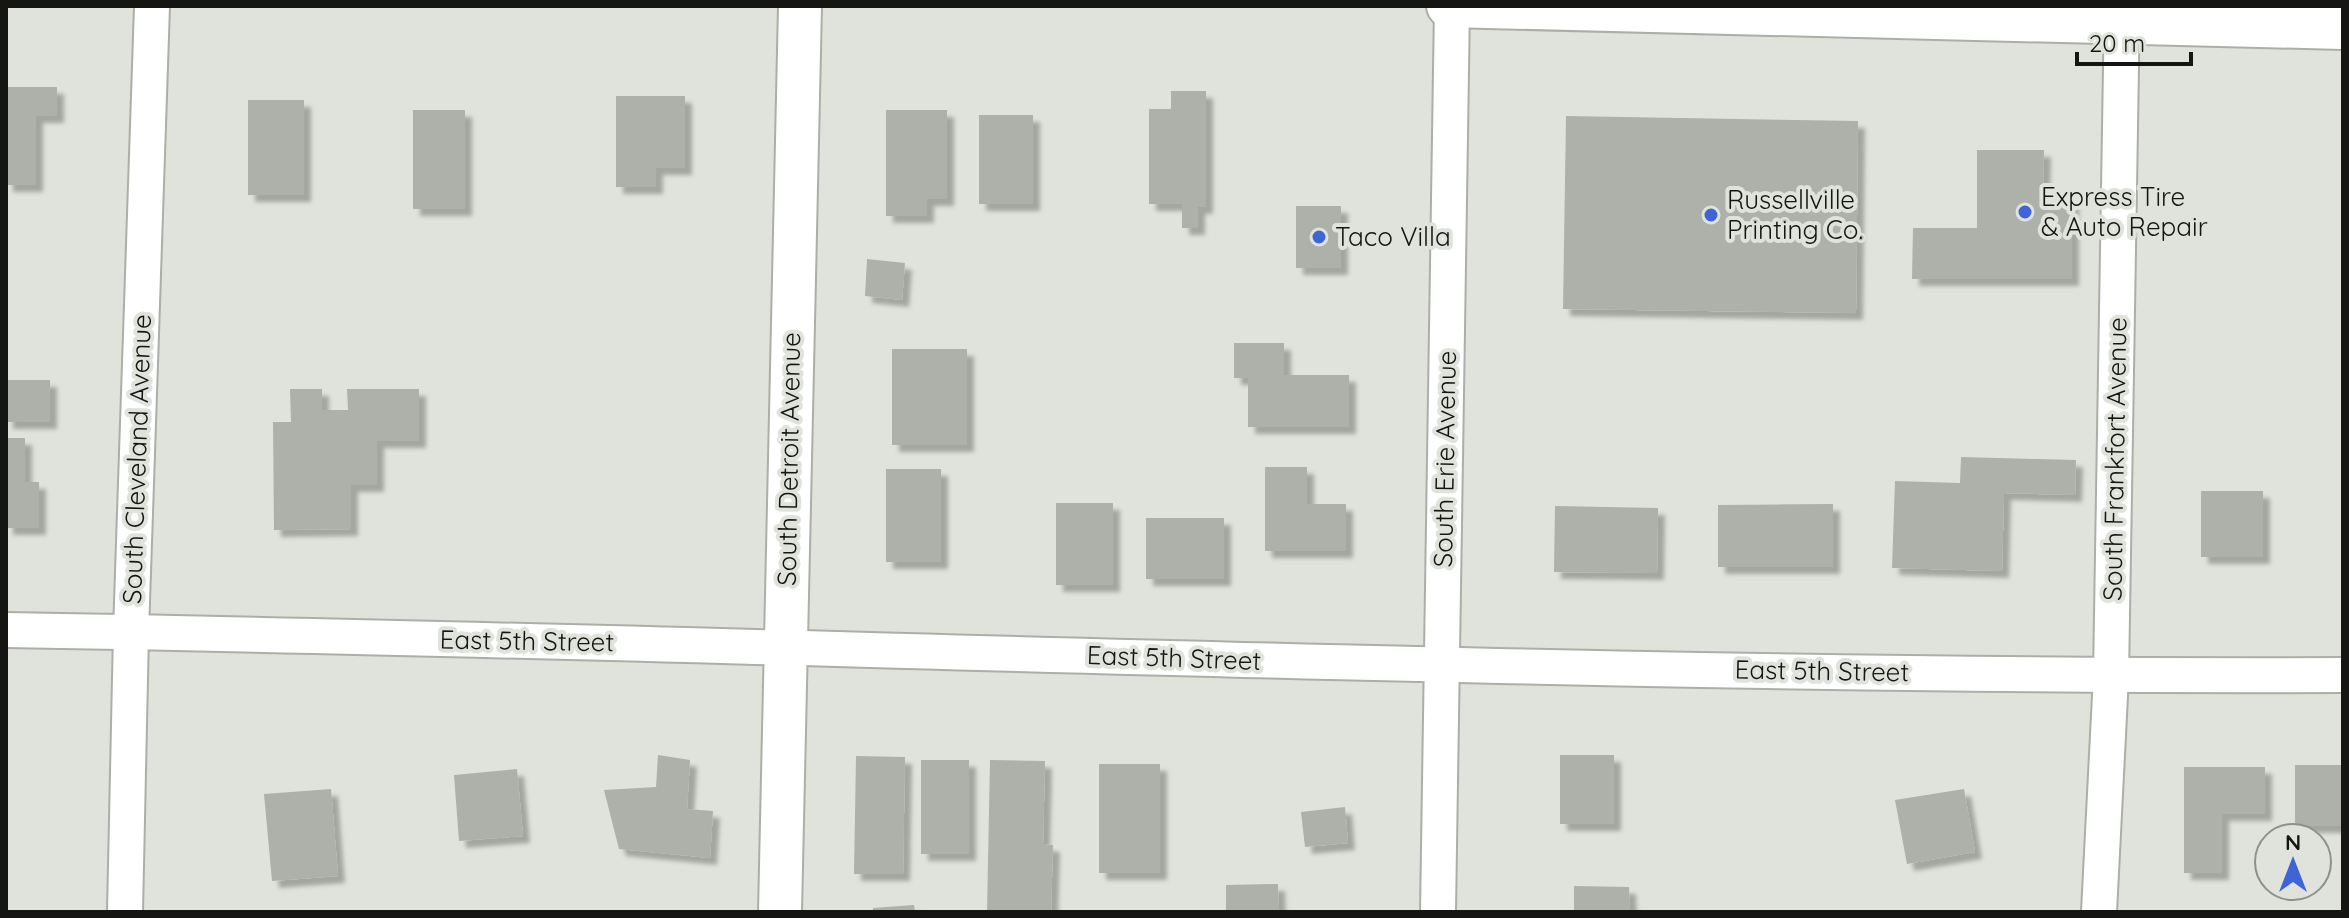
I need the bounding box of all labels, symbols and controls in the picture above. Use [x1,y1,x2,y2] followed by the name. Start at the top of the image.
[2077,16,2191,66] scale bar
[2089,28,2145,58] text: 20 m
[2041,180,2208,243] place label: Express Tire & Auto Repair
[1727,183,1863,246] place label: Russellville Printing Co.
[2016,203,2034,221] marker: Express Tire & Auto Repair
[1702,206,1720,224] marker: Russellville Printing Co.
[1335,220,1451,253] place label: Taco Villa
[1310,228,1328,246] marker: Taco Villa
[115,314,158,604] street label: South Cleveland Avenue
[2096,317,2133,601] street label: South Frankfort Avenue
[770,332,807,586] street label: South Detroit Avenue
[1426,350,1463,568] street label: South Erie Avenue
[439,622,615,659] street label: East 5th Street
[1086,638,1262,677] street label: East 5th Street
[1734,652,1910,689] street label: East 5th Street
[2253,822,2333,902] north arrow
[2285,828,2301,856] text: N

